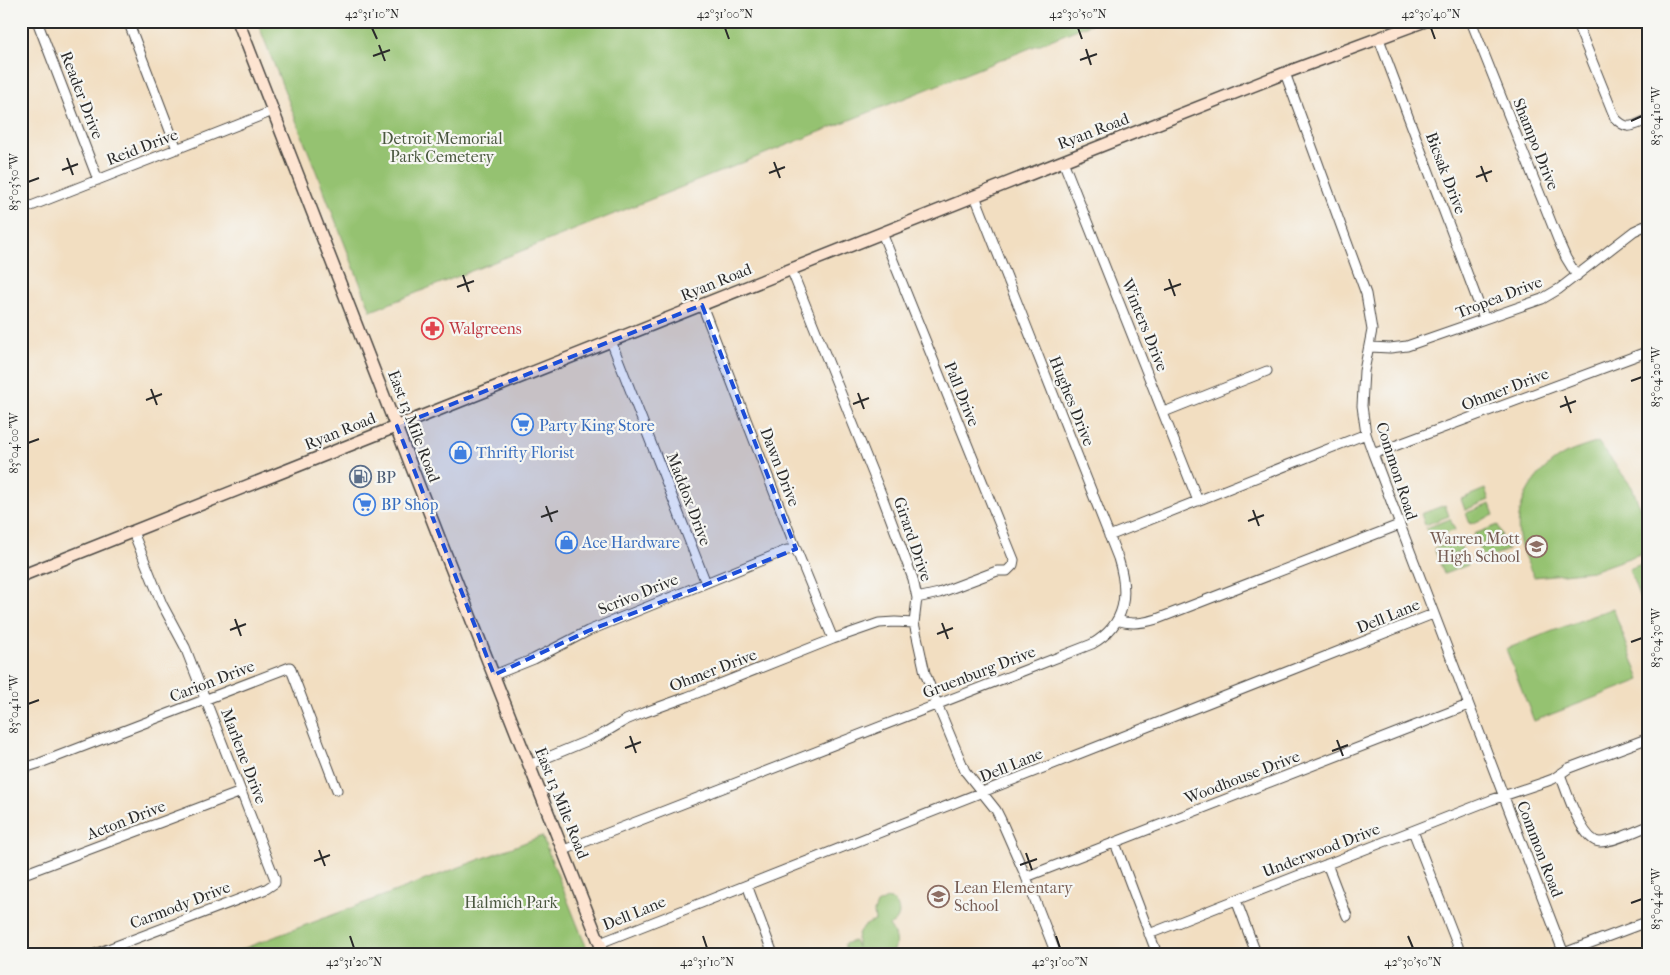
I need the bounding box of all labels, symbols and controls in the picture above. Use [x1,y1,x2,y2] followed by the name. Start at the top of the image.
[345,7,399,21] text: 42°31'10"N
[697,7,753,21] text: 42°31'00"N
[1049,7,1107,21] text: 42°30'50"N
[1401,7,1461,21] text: 42°30'40"N
[57,48,108,142] street label: Reader Drive
[1649,85,1663,145] text: 83°04'10"W
[1509,95,1563,193] street label: Shampo Drive
[1055,109,1132,153] street label: Ryan Road
[104,125,181,169] street label: Reid Drive
[381,129,503,166] park label: Detroit Memorial Park Cemetery
[1422,129,1470,217] street label: Bicsak Drive
[7,152,21,211] text: 83°03'50"W
[678,259,755,305] street label: Ryan Road
[1453,272,1545,322] street label: Tropea Drive
[1117,275,1172,374] street label: Winters Drive
[421,316,445,340] pharmacy icon: Walgreens
[448,319,522,338] place label: Walgreens
[1649,345,1663,407] text: 83°04'20"W
[1045,353,1099,449] street label: Hughes Drive
[940,359,984,429] street label: Pall Drive
[1459,364,1551,414] street label: Ohmer Drive
[384,367,444,485] street label: East 13 Mile Road
[302,408,379,454] street label: Ryan Road
[7,411,21,474] text: 83°04'00"W
[511,413,535,437] supermarket icon: Party King Store
[539,416,655,435] place label: Party King Store
[1372,420,1422,523] street label: Common Road
[756,425,804,509] street label: Dawn Drive
[448,440,472,464] shop icon: Thrifty Florist
[476,443,575,462] place label: Thrifty Florist
[663,450,715,548] street label: Maddox Drive
[348,465,372,489] fuel station icon: BP
[376,468,396,487] place label: BP
[353,492,377,516] supermarket icon: BP Shop
[890,494,936,584] street label: Girard Drive
[381,495,439,514] place label: BP Shop
[1429,529,1521,566] place label: Warren Mott High School
[554,530,578,554] shop icon: Ace Hardware
[581,533,680,552] place label: Ace Hardware
[1524,535,1548,559] school or university icon: Warren Mott High School
[595,569,681,619] street label: Scrivo Drive
[1354,595,1422,637] street label: Dell Lane
[1649,607,1663,668] text: 83°04'30"W
[920,642,1038,702] street label: Gruenburg Drive
[667,645,759,695] street label: Ohmer Drive
[167,656,257,706] street label: Carion Drive
[7,673,21,733] text: 83°04'10"W
[217,706,271,806] street label: Marlene Drive
[531,744,593,862] street label: East 13 Mile Road
[977,744,1045,786] street label: Dell Lane
[1181,746,1302,808] street label: Woodhouse Drive
[83,796,168,844] street label: Acton Drive
[1513,798,1567,900] street label: Common Road
[1260,819,1382,881] street label: Underwood Drive
[1649,867,1663,930] text: 83°04'40"W
[127,877,233,933] street label: Carmody Drive
[954,878,1073,915] place label: Lean Elementary School
[926,884,950,908] school or university icon: Lean Elementary School
[600,892,668,934] street label: Dell Lane
[464,893,559,912] park label: Halmich Park
[326,955,382,969] text: 42°31'20"N
[680,955,734,969] text: 42°31'10"N
[1032,955,1088,969] text: 42°31'00"N
[1384,955,1442,969] text: 42°30'50"N

